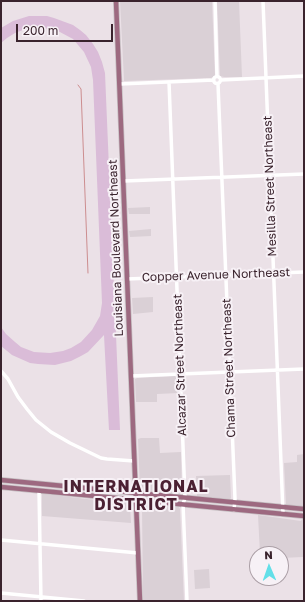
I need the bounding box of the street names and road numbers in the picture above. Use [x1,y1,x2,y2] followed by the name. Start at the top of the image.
[260,115,280,257] street label: Mesilla Street Northeast
[106,159,126,337] street label: Louisiana Boulevard Northeast
[142,265,290,285] street label: Copper Avenue Northeast
[170,294,190,436] street label: Alcazar Street Northeast
[219,298,239,438] street label: Chama Street Northeast

